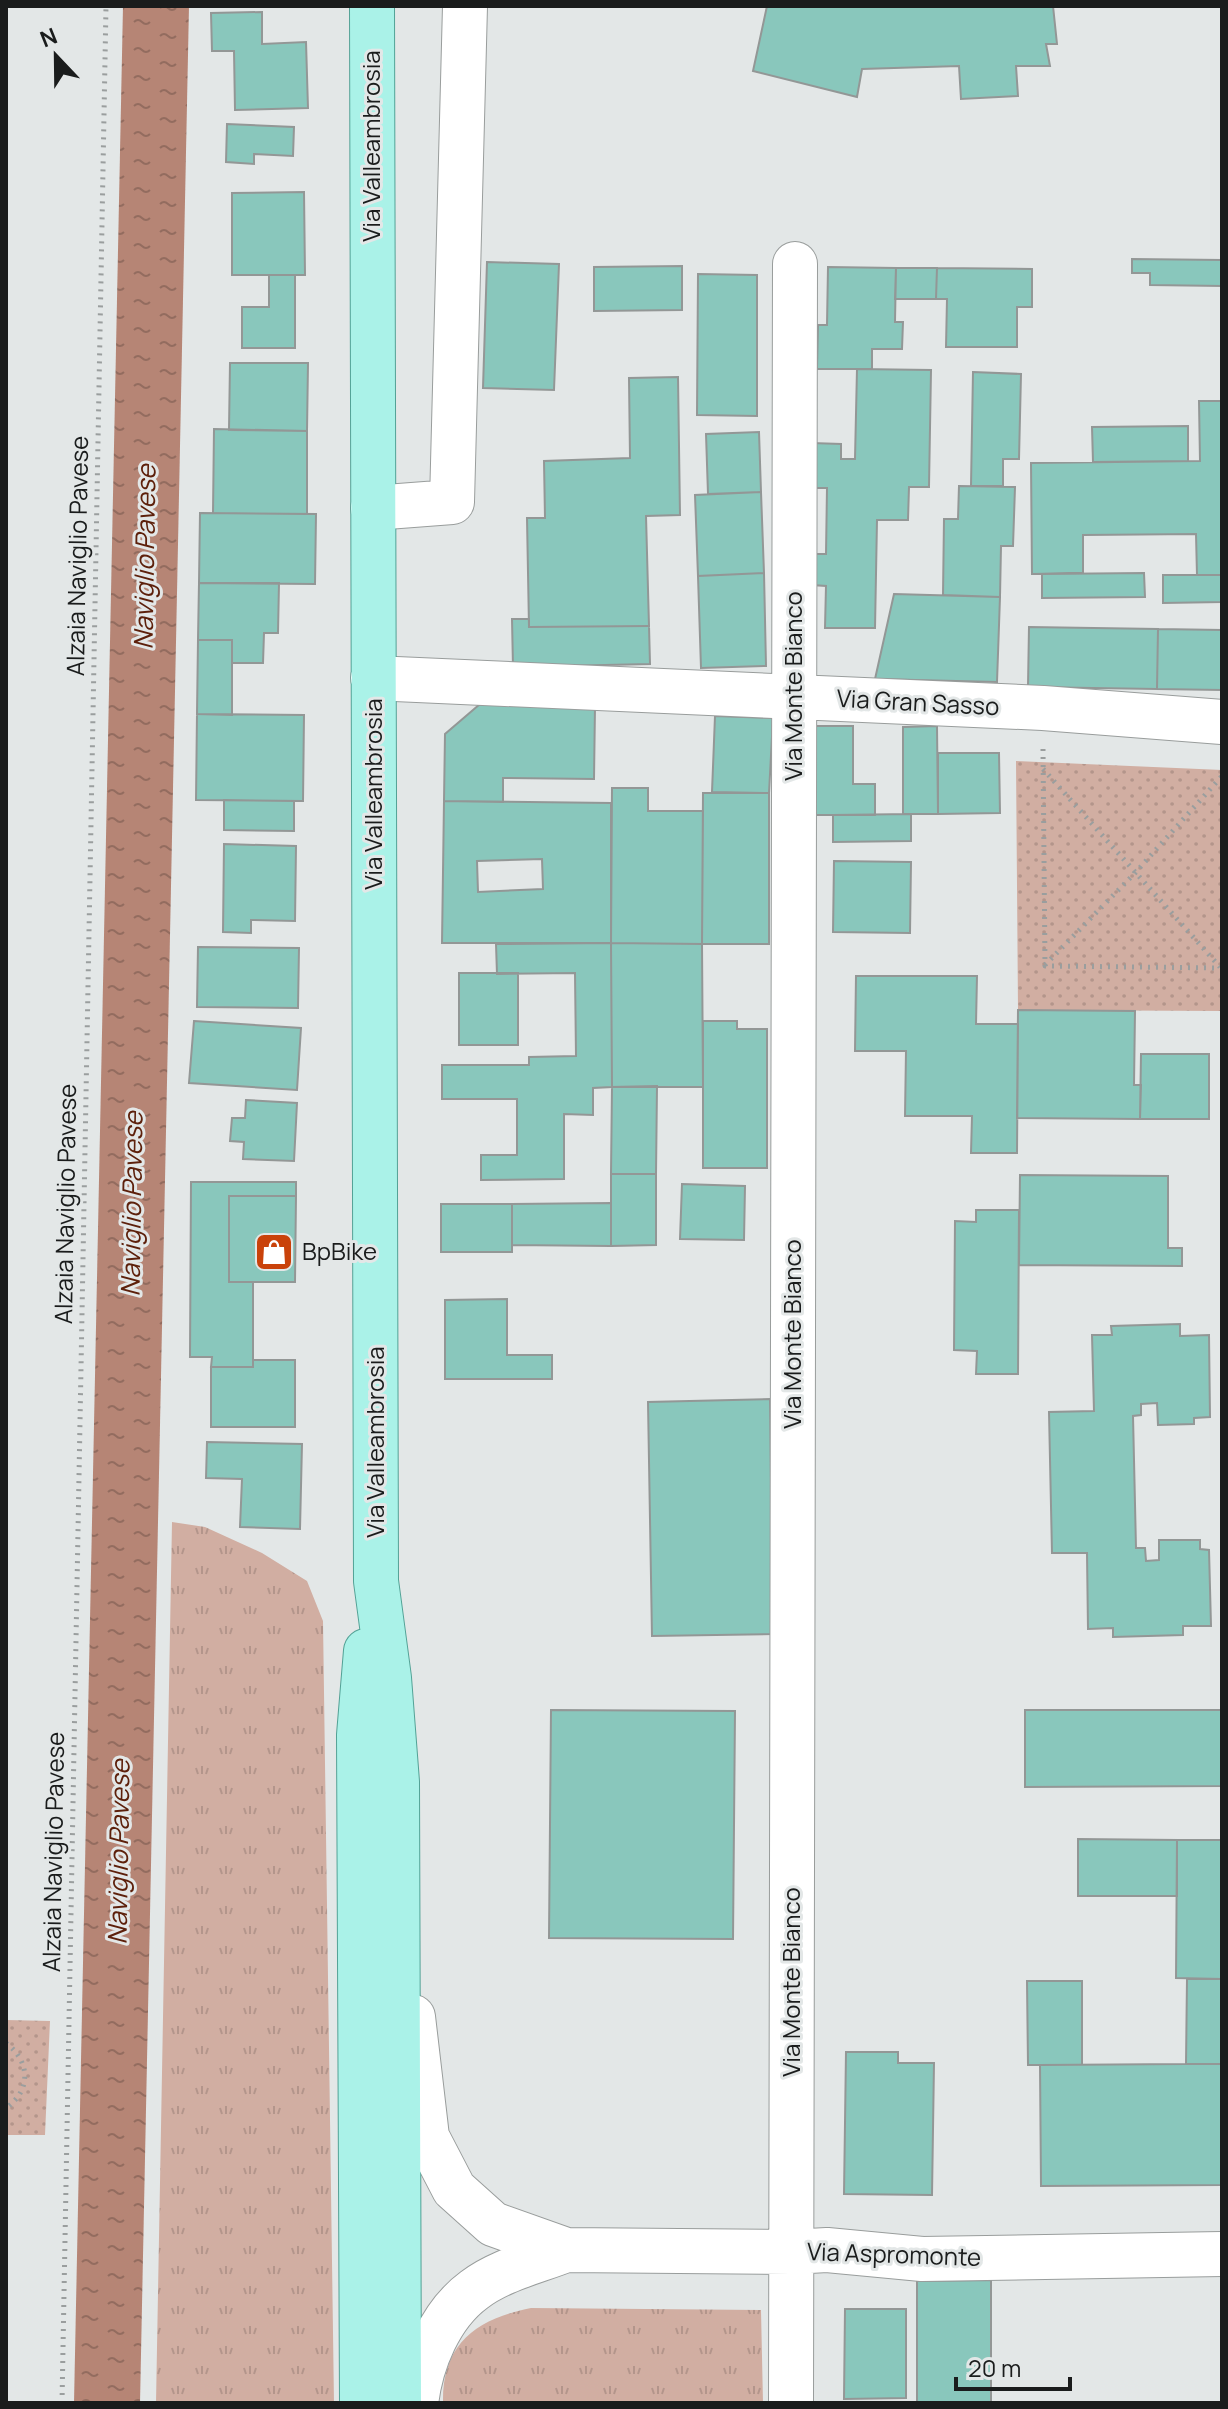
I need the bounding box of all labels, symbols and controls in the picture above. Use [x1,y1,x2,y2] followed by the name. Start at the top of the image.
[16,16,96,96] north arrow
[36,21,61,54] text: N
[354,50,387,242] street label: Via Valleambrosia
[58,435,95,677] street label: Alzaia Naviglio Pavese
[124,462,164,650] water label: Naviglio Pavese
[776,591,809,781] street label: Via Monte Bianco
[836,681,1000,722] street label: Via Gran Sasso
[356,698,389,890] street label: Via Valleambrosia
[46,1083,83,1325] street label: Alzaia Naviglio Pavese
[111,1109,151,1297] water label: Naviglio Pavese
[253,1231,295,1273] shop icon: BpBike
[302,1234,377,1267] place label: BpBike
[775,1239,808,1429] street label: Via Monte Bianco
[358,1346,391,1538] street label: Via Valleambrosia
[34,1731,71,1973] street label: Alzaia Naviglio Pavese
[98,1757,138,1945] water label: Naviglio Pavese
[774,1887,807,2077] street label: Via Monte Bianco
[806,2234,982,2273] street label: Via Aspromonte
[956,2341,1070,2391] scale bar
[968,2351,1021,2384] text: 20 m

